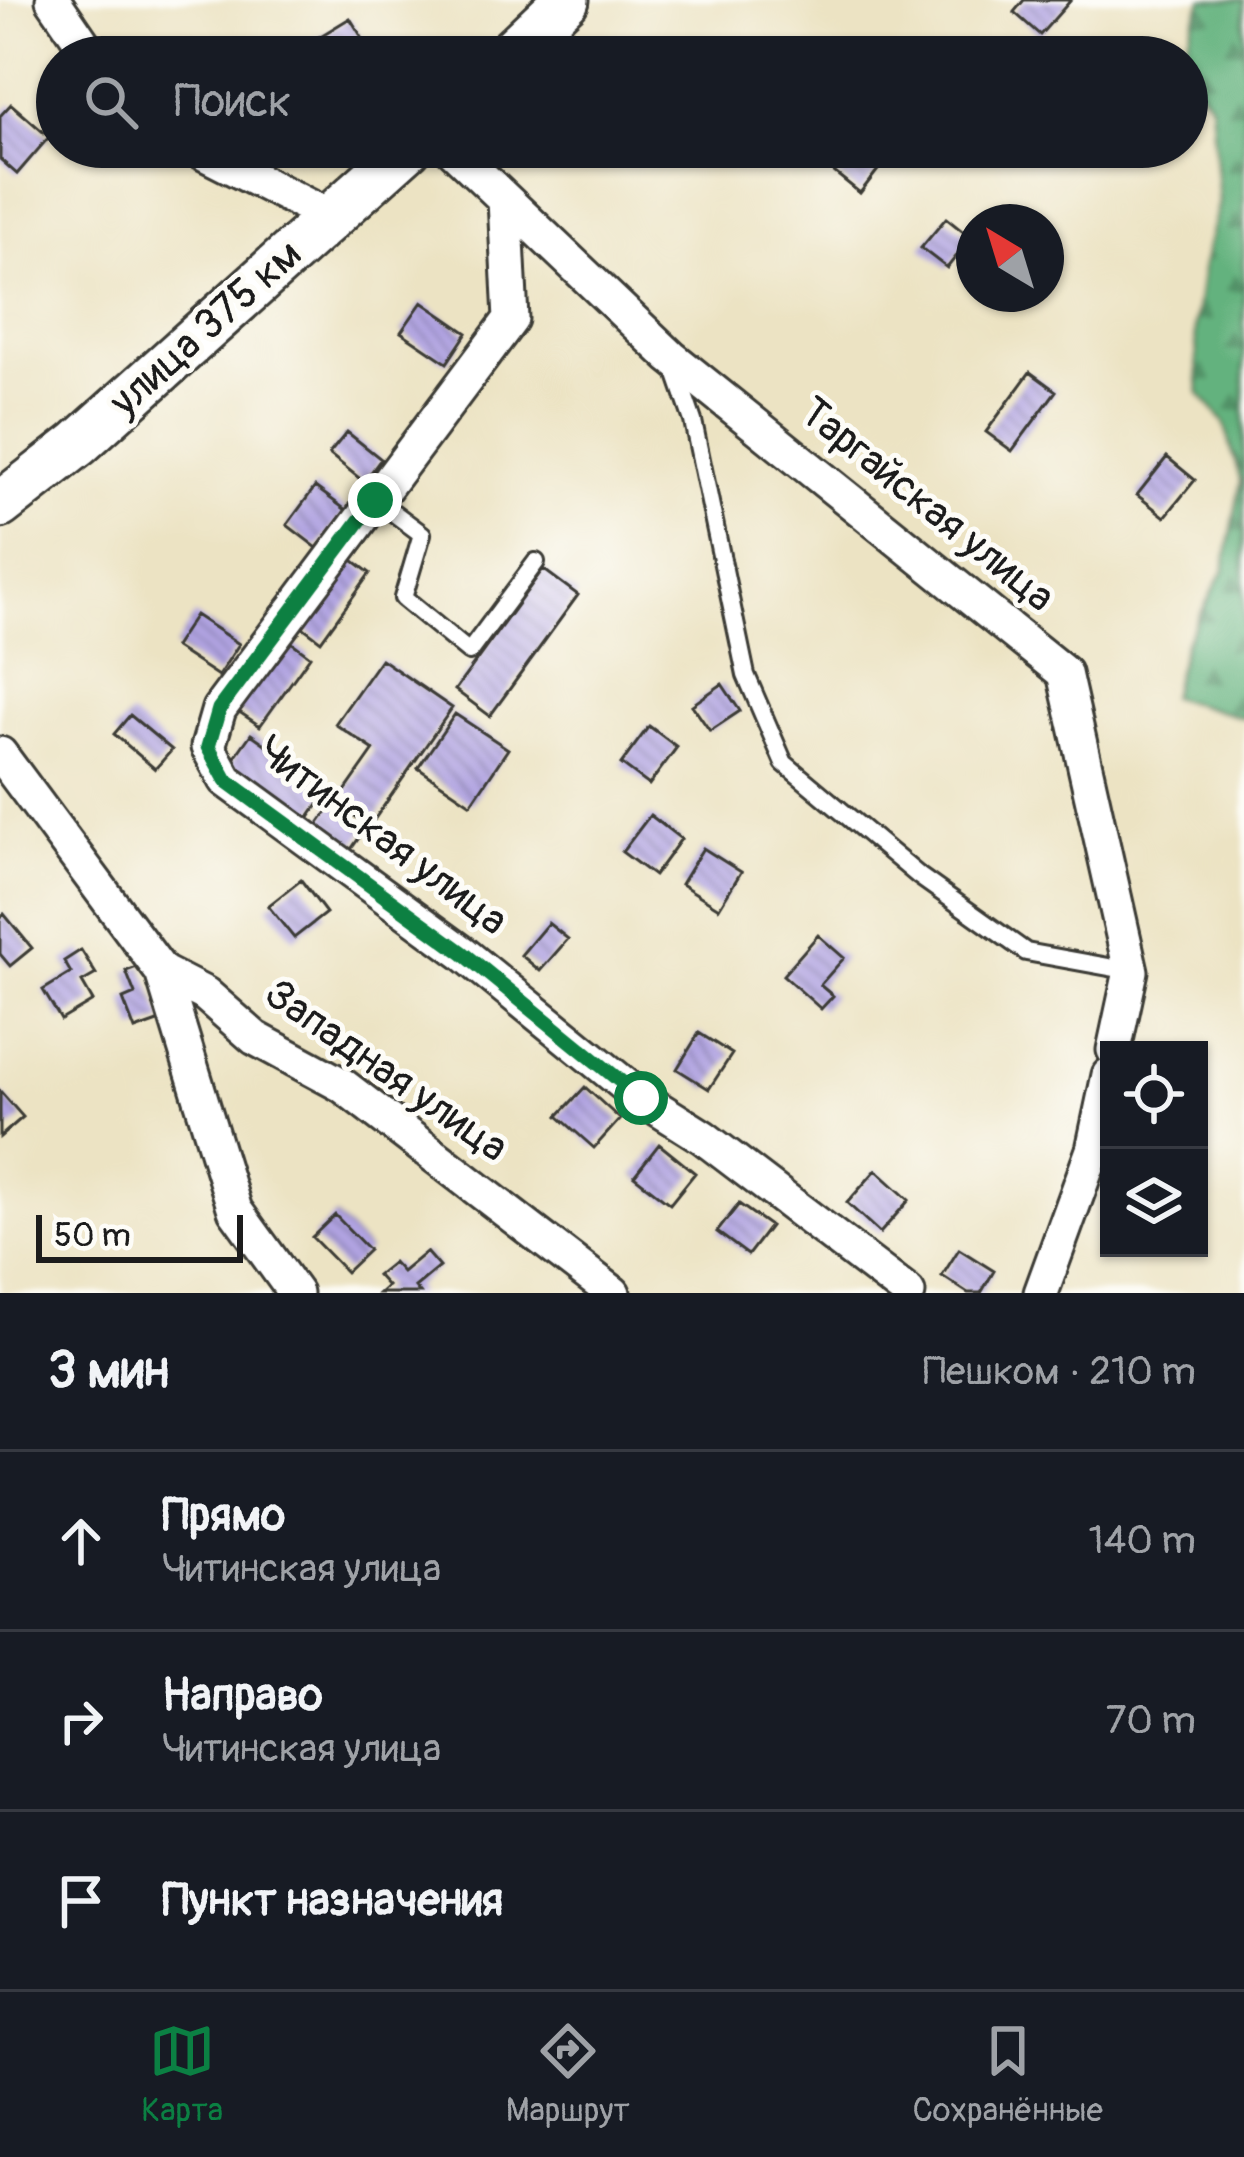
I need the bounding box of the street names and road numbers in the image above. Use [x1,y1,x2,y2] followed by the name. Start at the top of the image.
[98,228,313,428] street label: улица 375 км
[789,386,1065,624] street label: Таргайская улица
[246,725,518,947] street label: Читинская улица
[254,968,518,1174] street label: Западная улица

